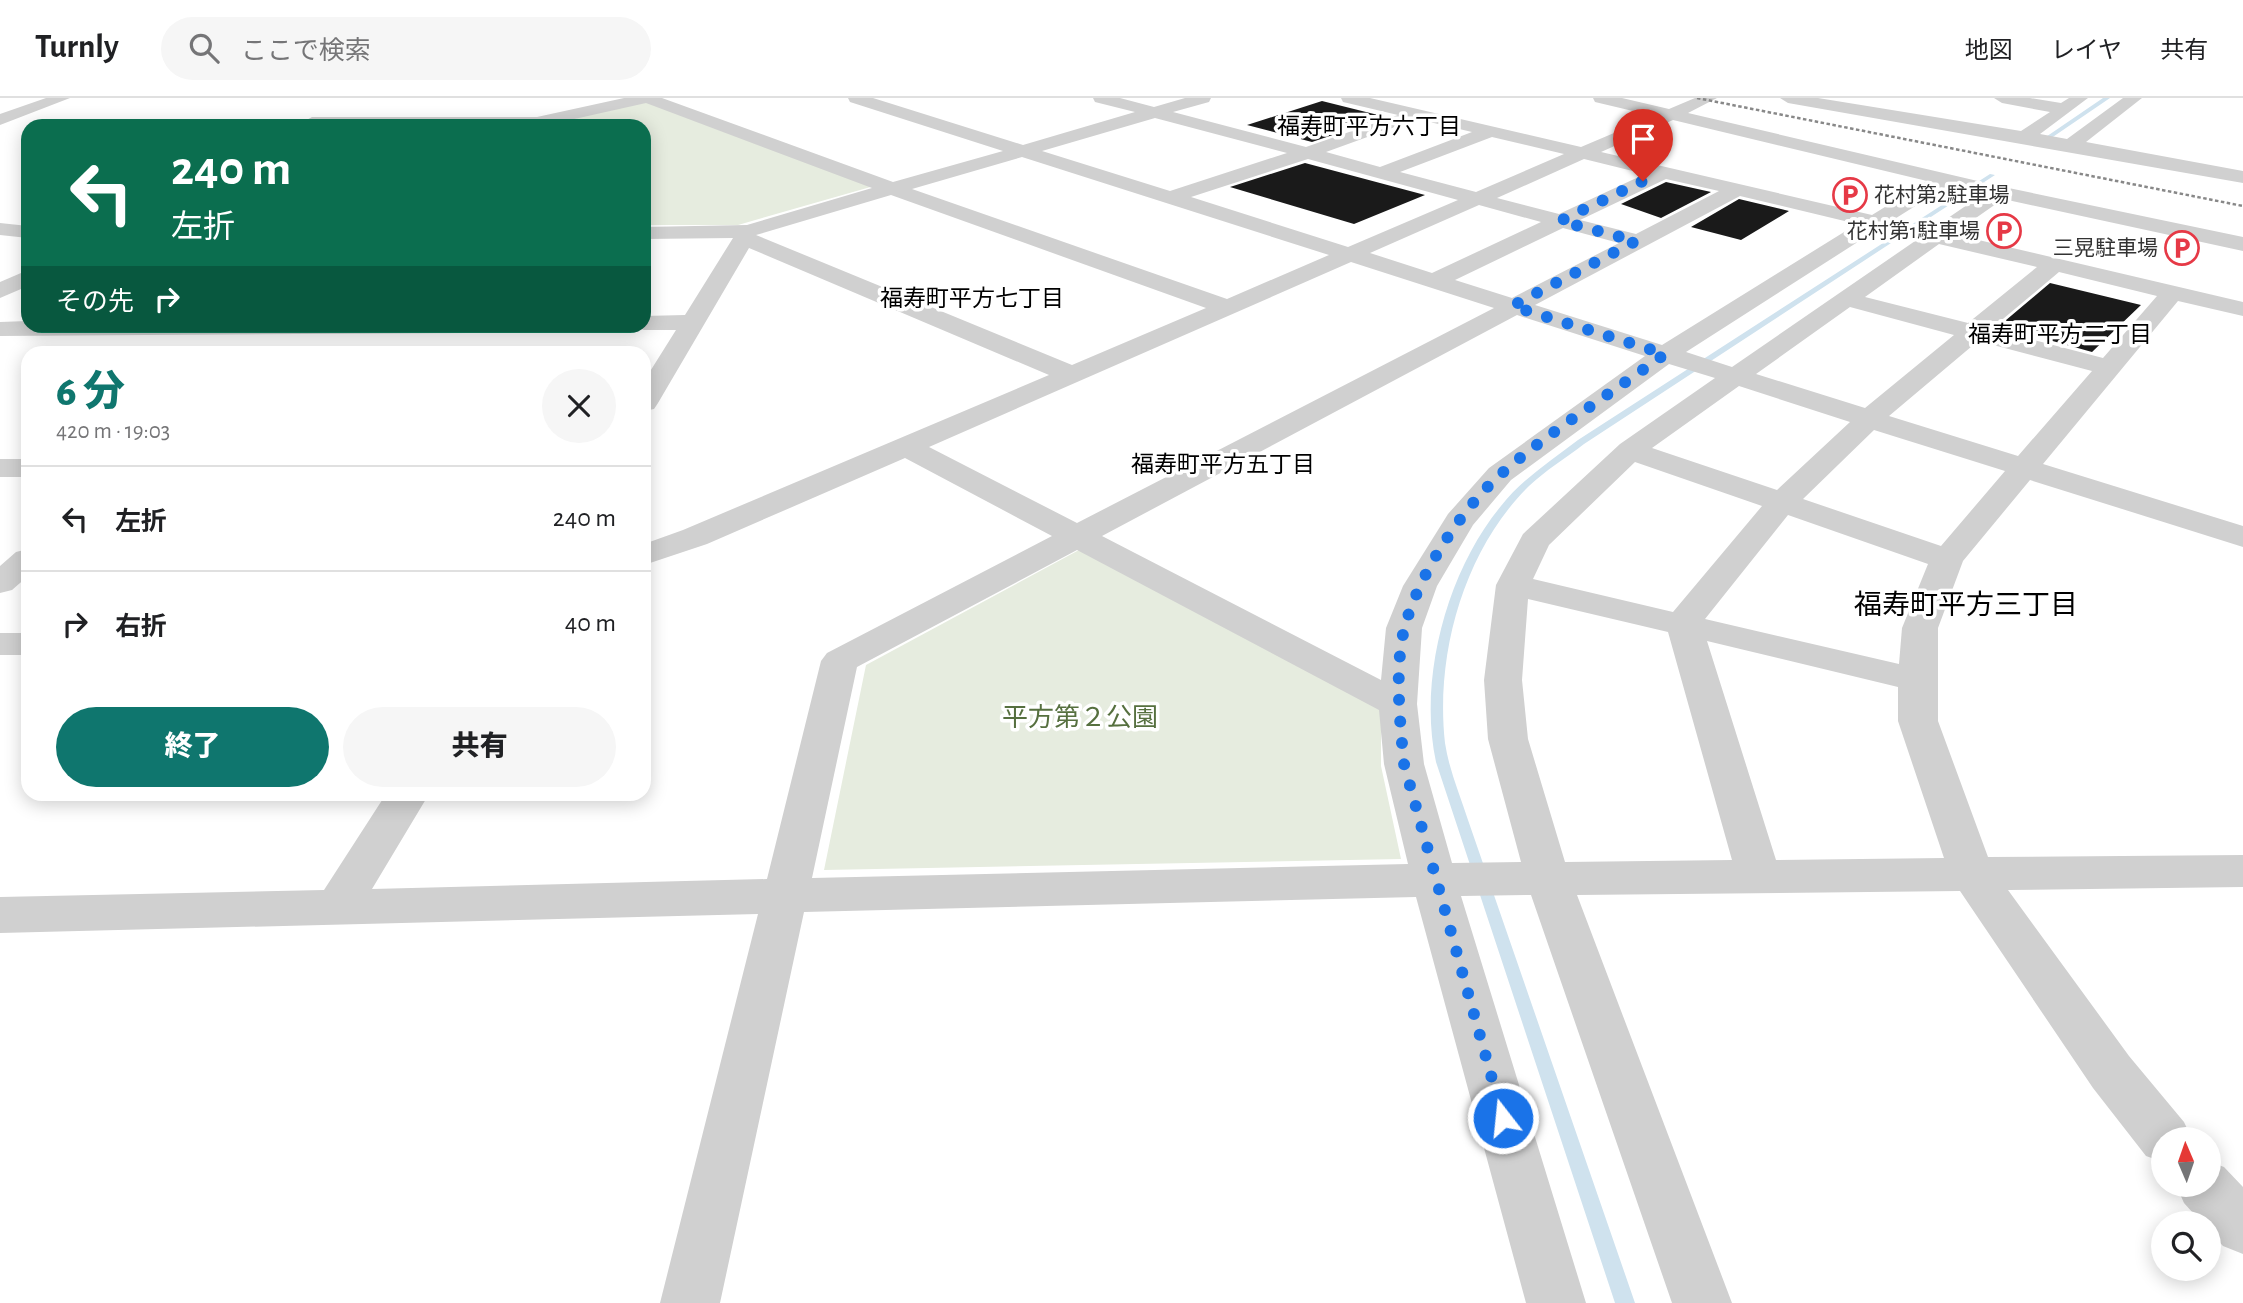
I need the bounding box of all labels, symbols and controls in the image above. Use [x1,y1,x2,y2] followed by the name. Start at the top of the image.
[161,17,651,80] search box
[185,29,223,67] icon: search
[35,31,119,64] text: Turnly
[241,38,371,64] text: ここで検索
[1965,39,2013,63] text: 地図
[2051,39,2122,63] text: レイヤ
[2160,39,2208,63] text: 共有
[1613,109,1673,181] pin
[1277,114,1461,139] district label: 福寿町平方六丁目
[1624,120,1662,158] icon: arrive
[171,145,291,194] text: 240 m
[56,147,147,238] icon: left
[1831,176,1869,214] parking icon: 花村第2駐車場
[1874,184,2010,206] place label: 花村第2駐車場
[171,211,235,243] text: 左折
[1985,212,2023,250] parking icon: 花村第1駐車場
[1847,220,1980,242] place label: 花村第1駐車場
[2163,229,2201,267] parking icon: 三晃駐車場
[2053,237,2158,259] place label: 三晃駐車場
[148,280,186,318] icon: right
[880,286,1064,311] district label: 福寿町平方七丁目
[56,289,134,315] text: その先
[1968,322,2152,347] district label: 福寿町平方二丁目
[542,369,616,443] button: close
[56,371,125,413] text: 6 分
[56,420,170,443] text: 420 m · 19:03
[1131,452,1315,477] district label: 福寿町平方五丁目
[56,500,94,538] icon: left
[553,505,616,531] text: 240 m
[115,509,167,535] text: 左折
[1854,590,2078,620] district label: 福寿町平方三丁目
[56,605,94,643] icon: right
[565,610,616,636] text: 40 m
[115,614,167,640] text: 右折
[1002,704,1158,731] park label: 平方第２公園
[56,707,329,787] button: 終了
[343,707,616,787] button: 共有
[1466,1081,1540,1155] position arrow
[2151,1127,2221,1197] north arrow
[2151,1127,2221,1281] map controls
[2151,1211,2221,1281] button: search

